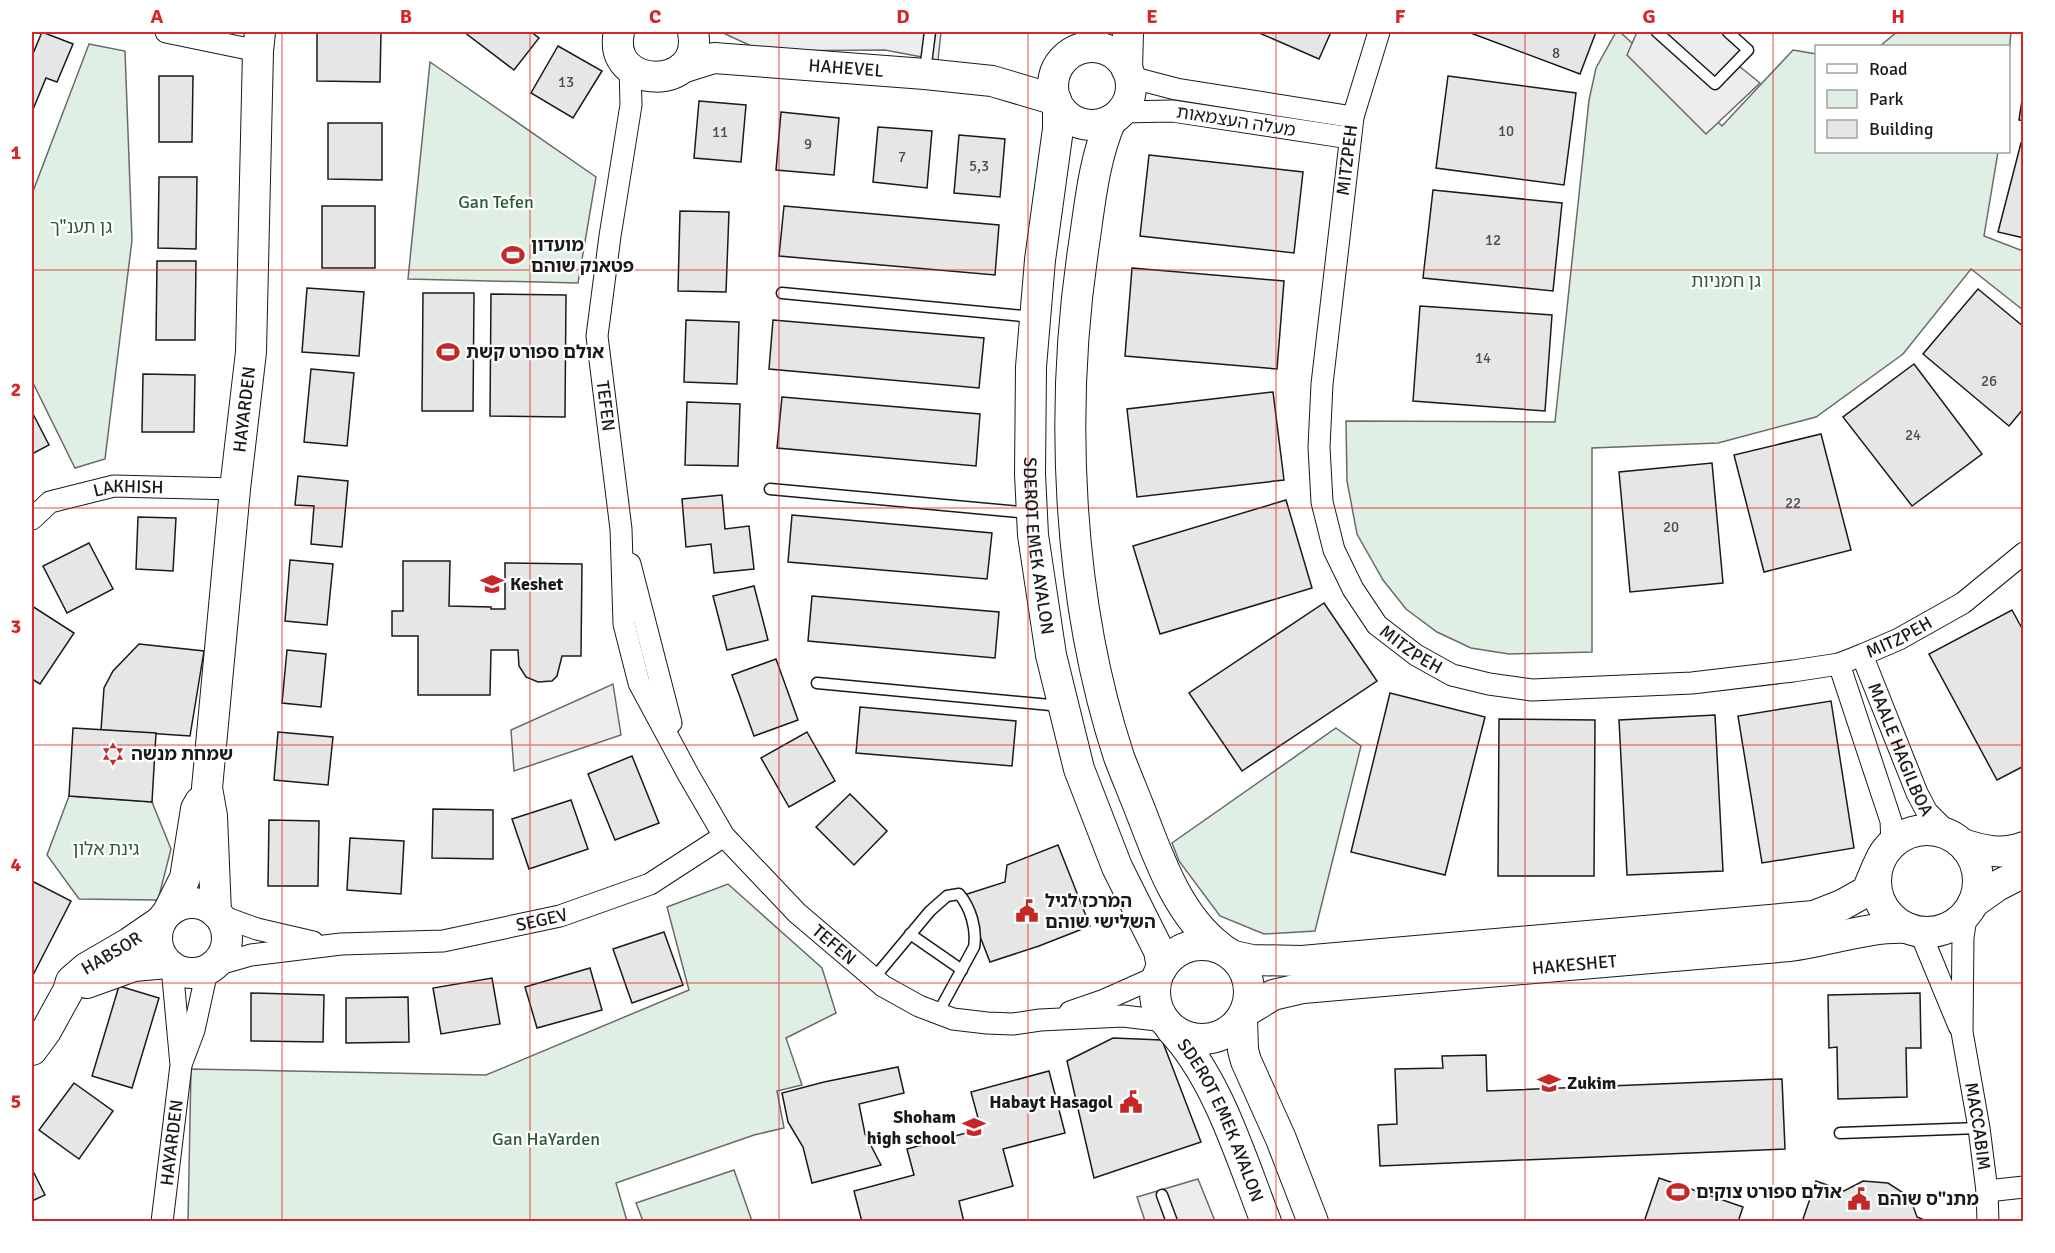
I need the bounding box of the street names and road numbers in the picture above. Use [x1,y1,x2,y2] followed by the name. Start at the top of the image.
[808,54,884,82] street label: HAHEVEL
[1175,101,1297,141] street label: מעלה העצמאות
[1332,123,1362,197] street label: MITZPEH
[228,365,260,454] street label: HAYARDEN
[592,379,620,433] street label: TEFEN
[1019,457,1059,636] street label: SDEROT EMEK AYALON
[91,475,164,502] street label: LAKHISH
[1863,612,1936,663] street label: MITZPEH
[1375,620,1446,678] street label: MITZPEH
[1863,680,1938,820] street label: MAALE HAGILBOA
[514,903,571,936] street label: SEGEV
[808,920,861,970] street label: TEFEN
[77,926,146,979] street label: HABSOR
[1531,950,1618,979] street label: HAKESHET
[1173,1034,1268,1205] street label: SDEROT EMEK AYALON
[1960,1081,1995,1172] street label: MACCABIM
[156,1098,188,1187] street label: HAYARDEN

